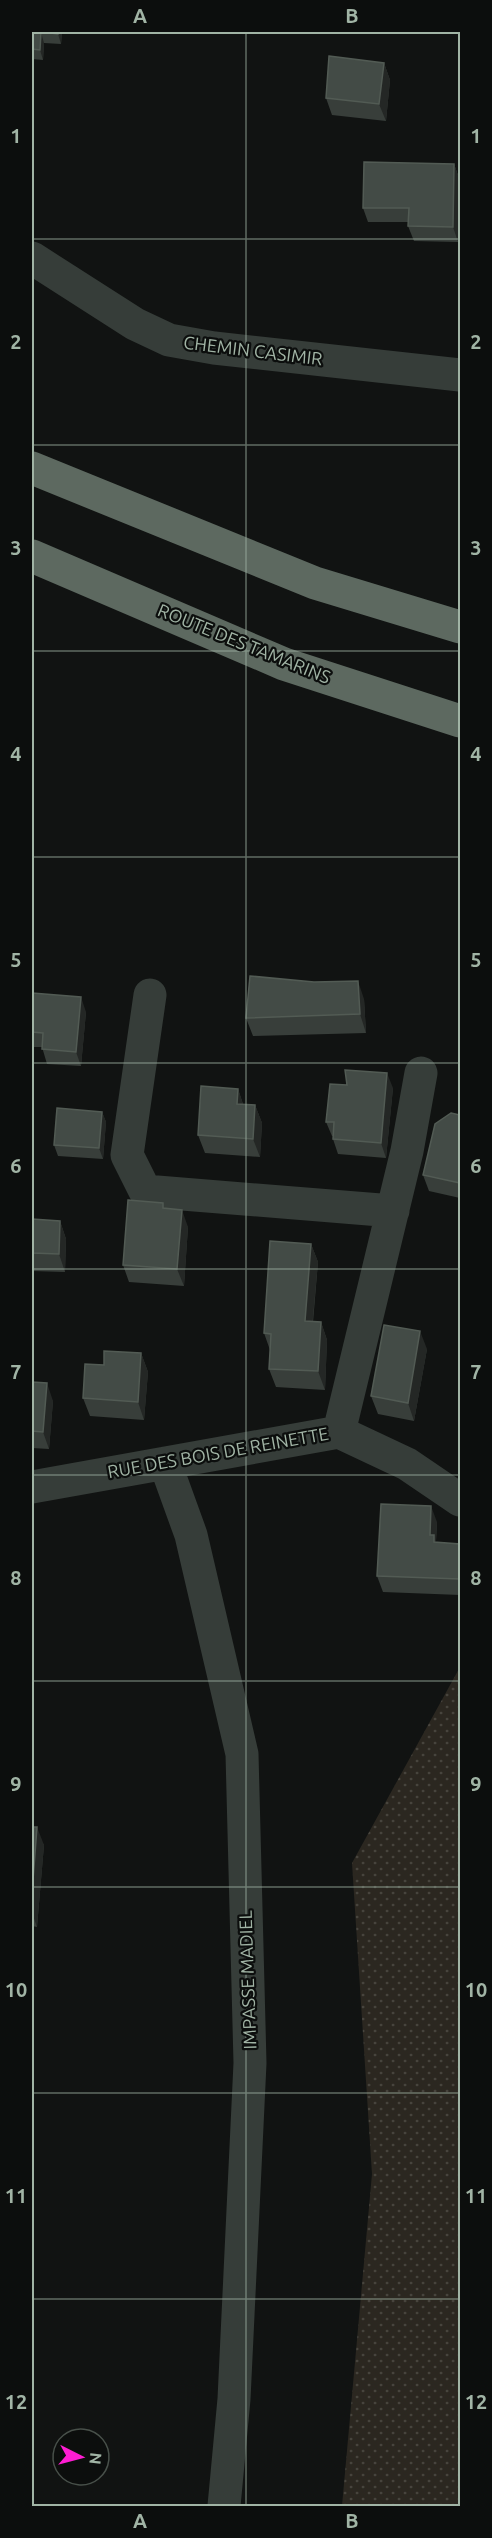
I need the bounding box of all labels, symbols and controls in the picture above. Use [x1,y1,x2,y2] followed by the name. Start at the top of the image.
[133,4,147,27] text: A
[345,4,359,27] text: B
[10,124,22,147] text: 1
[470,124,482,147] text: 1
[10,330,22,353] text: 2
[470,330,482,353] text: 2
[182,332,324,368] street label: CHEMIN CASIMIR
[10,536,22,559] text: 3
[470,536,482,559] text: 3
[155,599,334,687] street label: ROUTE DES TAMARINS
[10,742,22,765] text: 4
[470,742,482,765] text: 4
[10,948,22,971] text: 5
[470,948,482,971] text: 5
[10,1154,22,1177] text: 6
[470,1154,482,1177] text: 6
[10,1360,22,1383] text: 7
[470,1360,482,1383] text: 7
[106,1423,330,1481] street label: RUE DES BOIS DE REINETTE
[10,1566,22,1589] text: 8
[470,1566,482,1589] text: 8
[10,1772,22,1795] text: 9
[470,1772,482,1795] text: 9
[235,1910,259,2050] street label: IMPASSE MADIEL
[5,1978,27,2001] text: 10
[465,1978,487,2001] text: 10
[5,2184,27,2207] text: 11
[465,2184,487,2207] text: 11
[5,2390,27,2413] text: 12
[465,2390,487,2413] text: 12
[51,2427,111,2487] north arrow
[86,2452,105,2465] text: N
[133,2509,147,2532] text: A
[345,2509,359,2532] text: B

